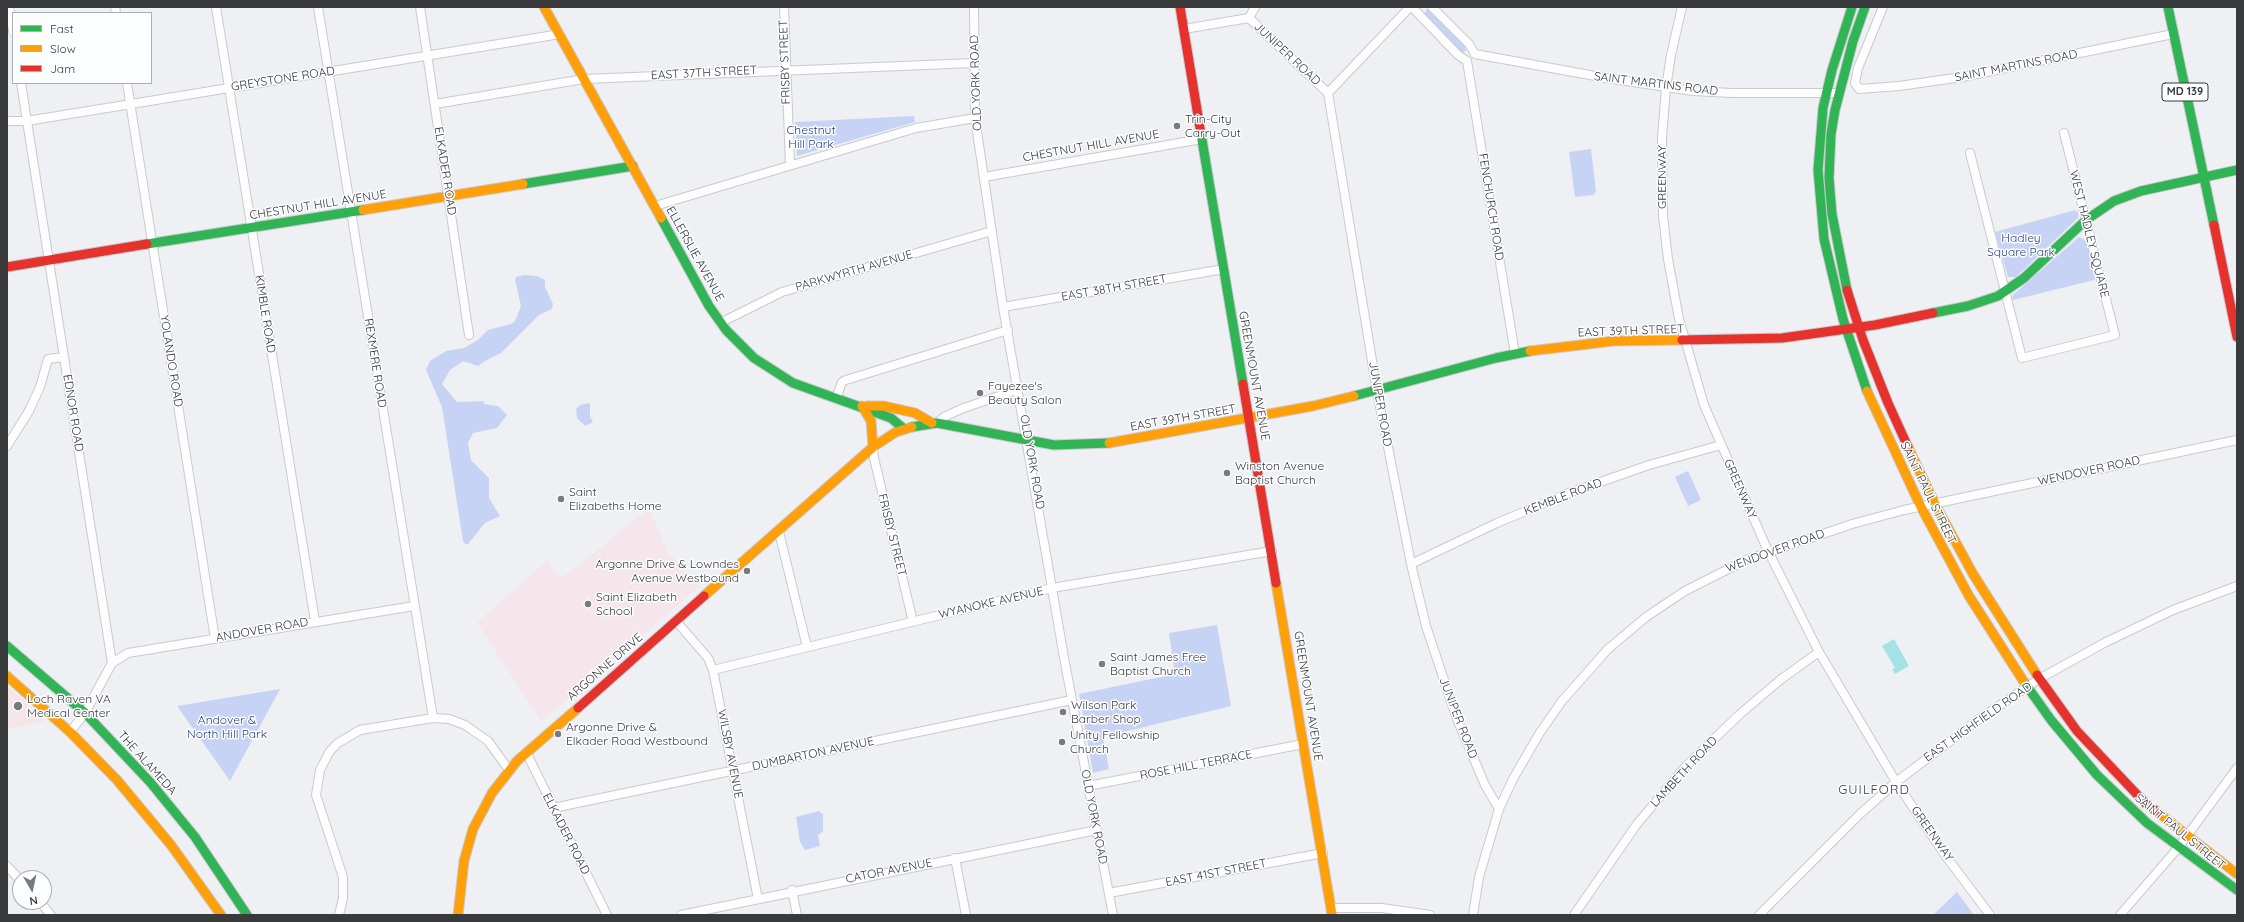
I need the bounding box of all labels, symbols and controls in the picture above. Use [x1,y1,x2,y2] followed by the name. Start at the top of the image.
[12,12,152,84] legend
[776,19,794,105] street label: FRISBY STREET
[1251,19,1323,89] street label: JUNIPER ROAD
[50,21,74,36] text: Fast
[967,35,985,131] street label: OLD YORK ROAD
[50,41,76,56] text: Slow
[1953,47,2079,85] street label: SAINT MARTINS ROAD
[50,61,75,76] text: Jam
[651,63,757,83] street label: EAST 37TH STREET
[230,64,336,94] street label: GREYSTONE ROAD
[1593,69,1719,99] street label: SAINT MARTINS ROAD
[2162,83,2208,101] road number: MD 139
[1185,112,1241,140] place label: Trin-City Carry-Out
[1172,121,1182,131] marker: Trin-City Carry-Out
[787,123,835,151] park label: Chestnut Hill Park
[431,126,459,216] street label: ELKADER ROAD
[1022,127,1160,165] street label: CHESTNUT HILL AVENUE
[1655,145,1669,209] street label: GREENWAY
[1475,152,1507,262] street label: FENCHURCH ROAD
[2066,169,2112,299] street label: WEST HADLEY SQUARE
[249,187,387,223] street label: CHESTNUT HILL AVENUE
[663,204,727,304] street label: ELLERSLIE AVENUE
[1987,231,2055,259] park label: Hadley Square Park
[794,247,914,295] street label: PARKWYRTH AVENUE
[1060,272,1168,304] street label: EAST 38TH STREET
[252,274,278,354] street label: KIMBLE ROAD
[1236,310,1272,442] street label: GREENMOUNT AVENUE
[157,314,185,408] street label: YOLANDO ROAD
[361,317,389,409] street label: REXMERE ROAD
[1577,322,1685,340] street label: EAST 39TH STREET
[1365,360,1395,448] street label: JUNIPER ROAD
[60,373,86,453] street label: EDNOR ROAD
[988,379,1062,407] place label: Fayezee's Beauty Salon
[975,388,985,398] marker: Fayezee's Beauty Salon
[1129,402,1237,434] street label: EAST 39TH STREET
[1017,414,1047,510] street label: OLD YORK ROAD
[1897,439,1959,547] street label: SAINT PAUL STREET
[2036,453,2142,489] street label: WENDOVER ROAD
[1720,457,1760,521] street label: GREENWAY
[1235,459,1324,487] place label: Winston Avenue Baptist Church
[1222,468,1232,478] marker: Winston Avenue Baptist Church
[1522,475,1604,519] street label: KEMBLE ROAD
[569,485,662,513] place label: Saint Elizabeths Home
[875,492,909,578] street label: FRISBY STREET
[556,494,566,504] marker: Saint Elizabeths Home
[1723,526,1827,576] street label: WENDOVER ROAD
[596,557,739,585] place label: Argonne Drive & Lowndes Avenue Westbound
[742,566,752,576] marker: Argonne Drive & Lowndes Avenue Westbound
[937,584,1045,622] street label: WYANOKE AVENUE
[596,590,677,618] place label: Saint Elizabeth School
[583,599,593,609] marker: Saint Elizabeth School
[215,615,309,645] street label: ANDOVER ROAD
[564,630,646,704] street label: ARGONNE DRIVE
[1291,630,1325,762] street label: GREENMOUNT AVENUE
[1110,650,1206,678] place label: Saint James Free Baptist Church
[1097,659,1107,669] marker: Saint James Free Baptist Church
[1436,675,1480,761] street label: JUNIPER ROAD
[1921,679,2035,765] street label: EAST HIGHFIELD ROAD
[27,692,111,720] place label: Loch Raven VA Medical Center
[1071,698,1141,726] place label: Wilson Park Barber Shop
[12,700,24,712] marker: Loch Raven VA Medical Center
[1058,707,1068,717] marker: Wilson Park Barber Shop
[714,708,746,800] street label: WILSBY AVENUE
[187,713,267,741] park label: Andover & North Hill Park
[566,720,708,748] place label: Argonne Drive & Elkader Road Westbound
[115,728,179,798] street label: THE ALAMEDA
[1070,728,1160,756] place label: Unity Fellowship Church
[553,729,563,739] marker: Argonne Drive & Elkader Road Westbound
[751,734,875,774] street label: DUMBARTON AVENUE
[1648,734,1720,810] street label: LAMBETH ROAD
[1057,737,1067,747] marker: Unity Fellowship Church
[1139,747,1253,783] street label: ROSE HILL TERRACE
[1078,769,1110,865] street label: OLD YORK ROAD
[1838,782,1910,798] district label: GUILFORD
[539,791,593,877] street label: ELKADER ROAD
[2132,791,2228,873] street label: SAINT PAUL STREET
[1908,804,1956,864] street label: GREENWAY
[844,856,934,886] street label: CATOR AVENUE
[1164,856,1268,890] street label: EAST 41ST STREET
[12,870,52,910] north arrow
[29,893,39,908] text: N

